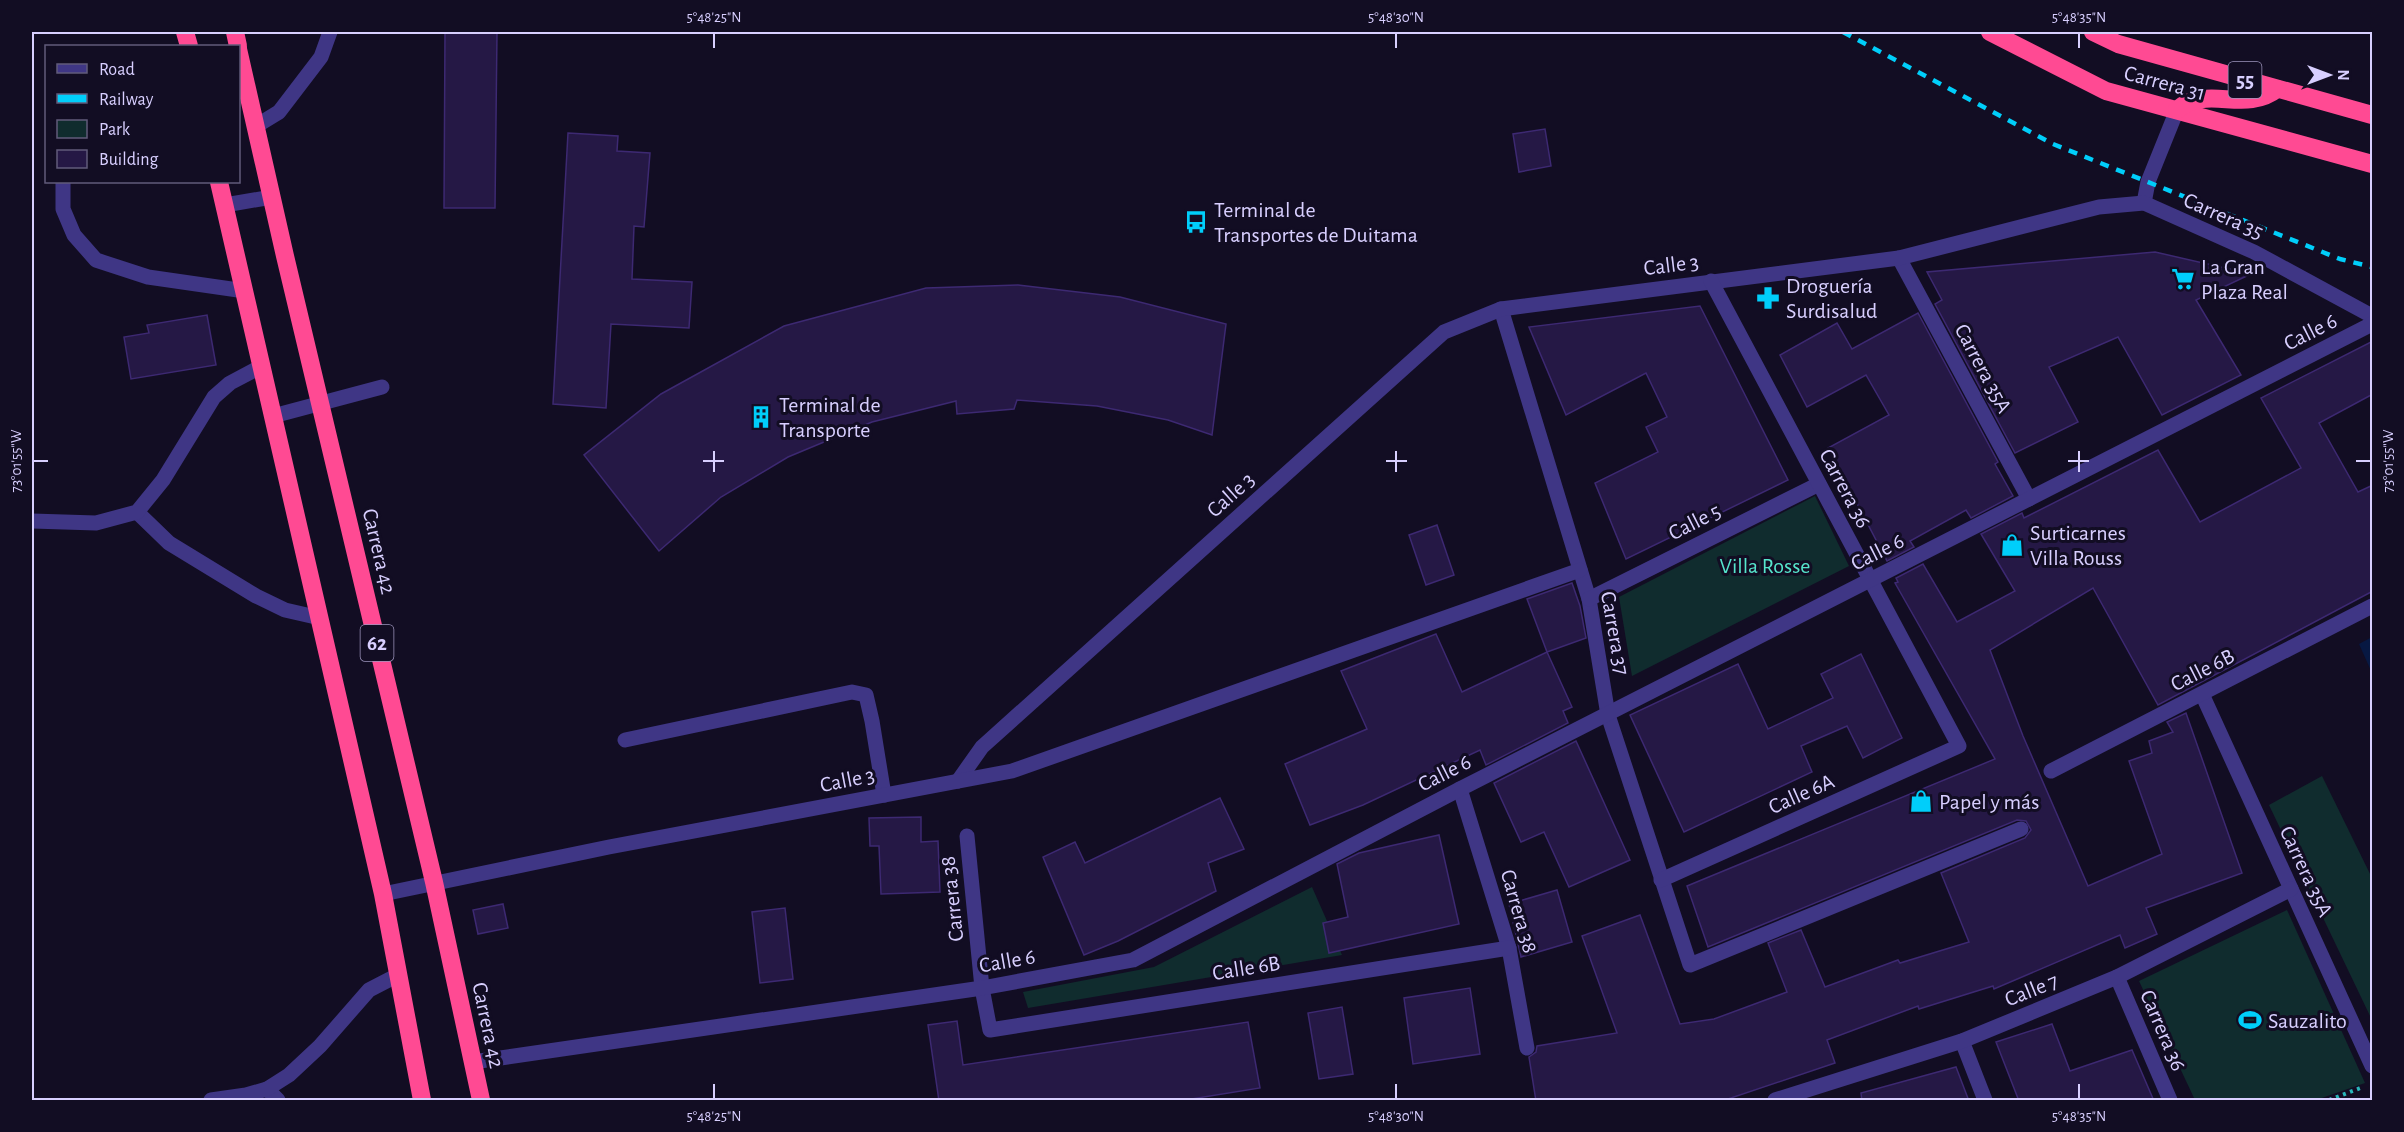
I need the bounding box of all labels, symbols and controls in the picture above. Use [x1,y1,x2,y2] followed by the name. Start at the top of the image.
[686,10,742,25] text: 5°48'25"N
[1368,10,1424,25] text: 5°48'30"N
[2052,10,2106,25] text: 5°48'35"N
[45,45,240,183] legend
[2299,45,2359,105] north arrow
[99,61,135,79] text: Road
[2122,62,2208,104] street label: Carrera 31
[2228,62,2262,98] road number: 55
[2335,69,2351,81] text: N
[99,91,154,109] text: Railway
[99,121,131,139] text: Park
[99,151,159,169] text: Building
[2180,189,2267,243] street label: Carrera 35
[1214,199,1418,246] place label: Terminal de Transportes de Duitama
[1183,209,1209,235] bus stop icon: Terminal de Transportes de Duitama
[1642,251,1700,279] street label: Calle 3
[2201,256,2288,303] place label: La Gran Plaza Real
[2170,266,2196,292] supermarket icon: La Gran Plaza Real
[1786,275,1878,322] place label: Droguería Surdisalud
[1755,285,1781,311] pharmacy icon: Droguería Surdisalud
[2280,309,2341,355] street label: Calle 6
[1951,320,2016,417] street label: Carrera 35A
[779,394,881,441] place label: Terminal de Transporte
[748,404,774,430] building icon: Terminal de Transporte
[9,429,24,492] text: 73°01'55"W
[2381,429,2396,492] text: 73°01'55"W
[1815,445,1875,532] street label: Carrera 36
[1203,468,1259,521] street label: Calle 3
[1665,500,1724,544] street label: Calle 5
[359,506,400,596] street label: Carrera 42
[2030,522,2126,569] place label: Surticarnes Villa Rouss
[1847,529,1908,575] street label: Calle 6
[1999,532,2025,558] shop icon: Surticarnes Villa Rouss
[1719,555,1811,577] park label: Villa Rosse
[1597,590,1633,677] street label: Carrera 37
[360,625,394,661] road number: 62
[2167,645,2238,695] street label: Calle 6B
[1414,750,1475,796] street label: Calle 6
[818,764,876,796] street label: Calle 3
[1765,770,1838,818] street label: Calle 6A
[1908,788,1934,814] shop icon: Papel y más
[1939,791,2039,813] place label: Papel y más
[2276,823,2337,920] street label: Carrera 35A
[937,855,967,943] street label: Carrera 38
[1497,867,1541,956] street label: Carrera 38
[977,945,1037,977] street label: Calle 6
[1211,952,1282,984] street label: Calle 6B
[2002,969,2061,1011] street label: Calle 7
[468,980,508,1070] street label: Carrera 42
[2136,987,2190,1074] street label: Carrera 36
[2237,1007,2263,1033] sports icon: Sauzalito
[2268,1010,2347,1032] place label: Sauzalito
[686,1109,742,1124] text: 5°48'25"N
[1368,1109,1424,1124] text: 5°48'30"N
[2052,1109,2106,1124] text: 5°48'35"N

